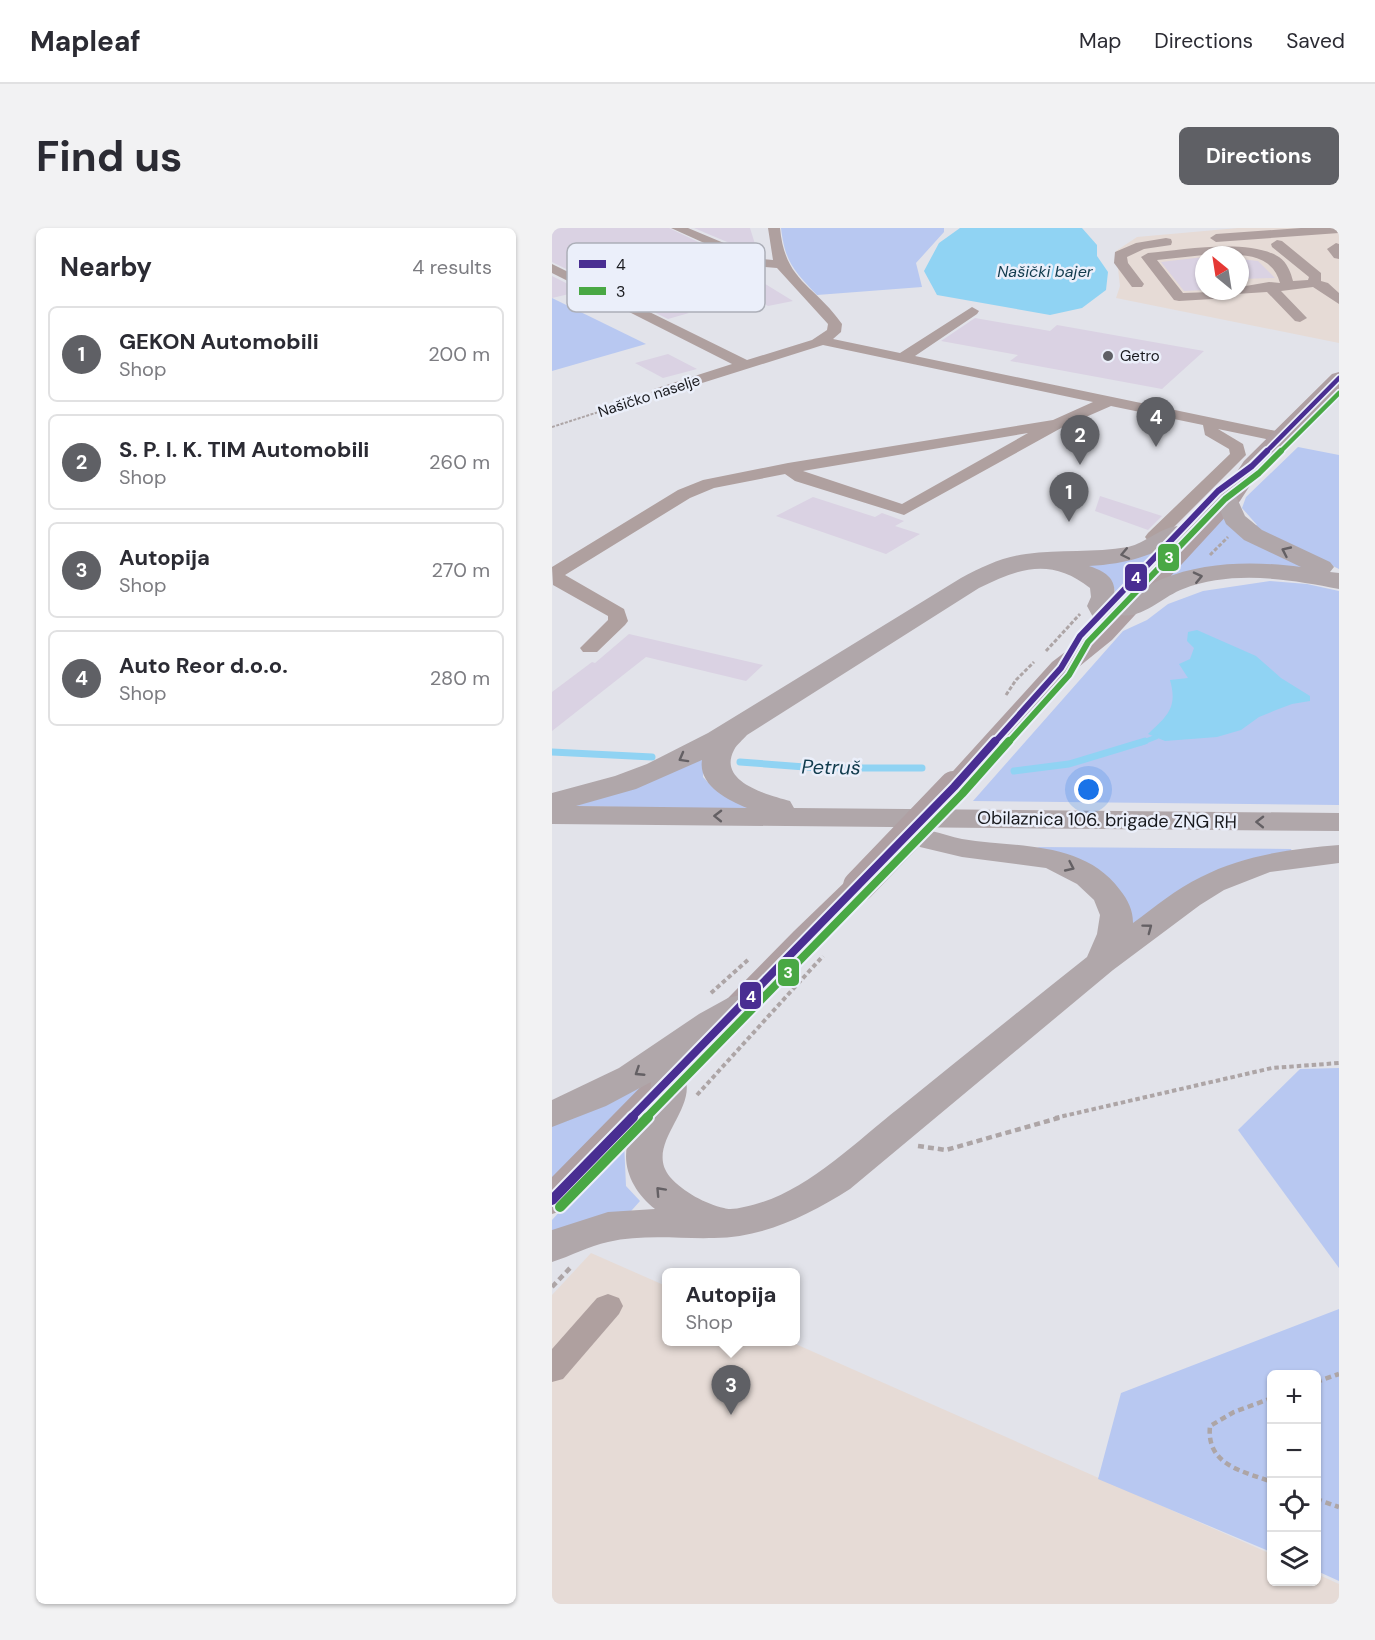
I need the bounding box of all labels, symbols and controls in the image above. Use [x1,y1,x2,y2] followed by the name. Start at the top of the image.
[30,23,141,60] text: Mapleaf
[1079,27,1121,55] text: Map
[1154,27,1253,55] text: Directions
[1286,27,1345,55] text: Saved
[1179,127,1339,185] button: Directions
[36,129,182,184] text: Find us
[567,243,765,312] legend
[1195,246,1249,300] north arrow
[60,250,152,284] text: Nearby
[412,254,492,280] text: 4 results
[616,254,626,275] text: 4
[997,261,1094,282] water label: Našički bajer
[616,281,625,302] text: 3
[119,327,319,356] text: GEKON Automobili
[78,341,85,367] text: 1
[428,341,490,367] text: 200 m
[1120,346,1160,366] place label: Getro
[1101,349,1115,363] marker: Getro
[119,356,166,382] text: Shop
[595,370,703,422] street label: Našičko naselje
[1136,398,1176,447] pin: 4
[1060,416,1100,465] pin: 2
[119,435,369,464] text: S. P. I. K. TIM Automobili
[76,449,87,475] text: 2
[429,449,490,475] text: 260 m
[119,464,166,490] text: Shop
[1050,472,1088,522] pin: 1
[119,543,210,572] text: Autopija
[1157,543,1180,572] line badge: 3
[1281,546,1292,558] one-way arrow
[1120,547,1130,560] one-way arrow
[1164,547,1174,568] text: 3
[75,557,88,583] text: 3
[432,557,490,583] text: 270 m
[1124,563,1148,592] line badge: 4
[1131,567,1141,588] text: 4
[1193,571,1203,584] one-way arrow
[119,572,166,598] text: Shop
[119,651,288,680] text: Auto Reor d.o.o.
[75,665,88,691] text: 4
[430,665,490,691] text: 280 m
[119,680,166,706] text: Shop
[679,751,689,762] one-way arrow
[801,753,861,781] water label: Petruš
[1074,775,1103,804] your location
[977,806,1237,834] street label: Obilaznica 106. brigade ZNG RH
[714,810,723,822] one-way arrow
[1256,815,1265,828] one-way arrow
[1064,859,1075,871] one-way arrow
[1142,924,1153,935] one-way arrow
[777,958,800,987] line badge: 3
[783,962,793,983] text: 3
[739,981,762,1010] line badge: 4
[746,986,756,1007] text: 4
[635,1065,646,1076] one-way arrow
[656,1187,667,1198] one-way arrow
[662,1268,800,1346] popup
[686,1280,776,1309] text: Autopija
[686,1309,733,1335] text: Shop
[712,1366,750,1415] pin: 3
[1267,1370,1321,1586] map controls
[1267,1370,1321,1424] button: +
[1267,1424,1321,1478] button: −
[1267,1478,1321,1532] button: locate
[1267,1532,1321,1586] button: layers

